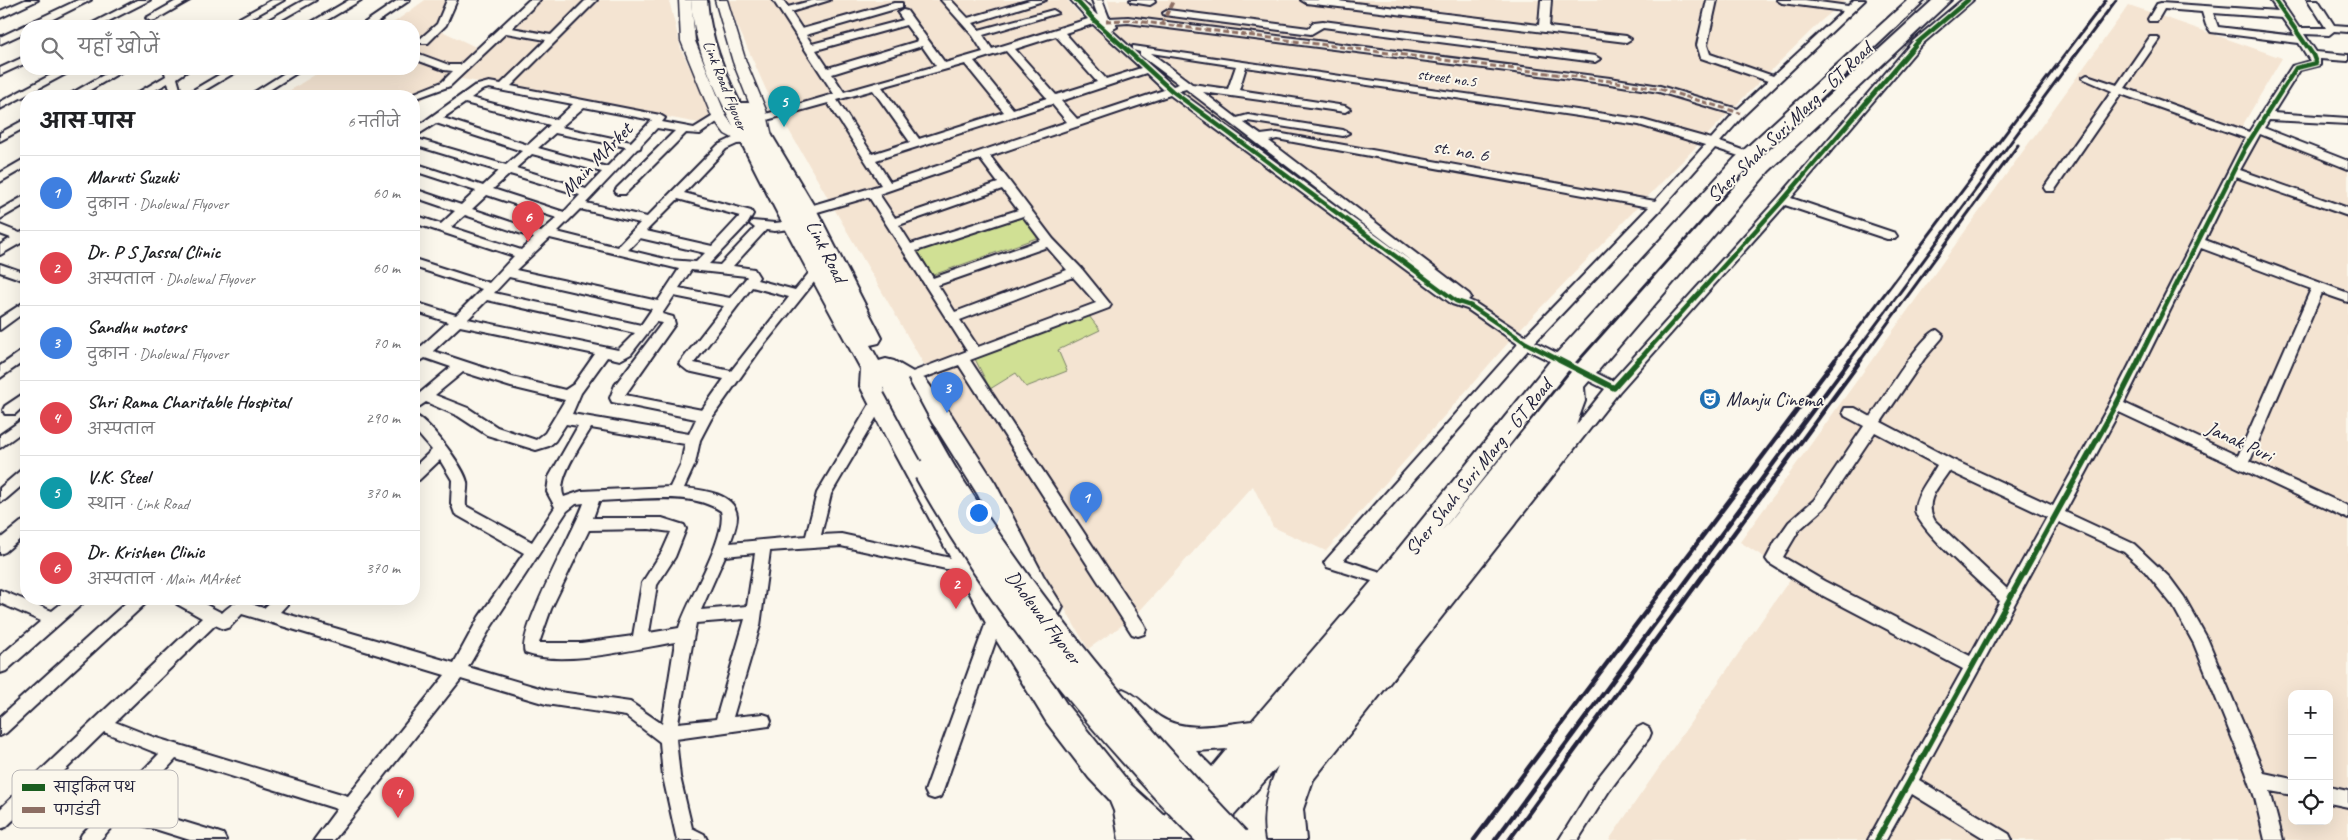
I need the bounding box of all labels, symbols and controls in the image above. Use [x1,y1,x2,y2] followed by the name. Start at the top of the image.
[20,20,420,75] search box
[38,34,66,62] icon: search
[78,35,159,59] text: यहाँ खोजें
[1701,35,1880,208] street label: Sher Shah Suri Marg - GT Road
[698,38,753,135] street label: Link Road Flyover
[1416,64,1478,92] street label: street no.5
[768,86,800,127] pin: 5
[40,108,134,134] text: आस-पास
[347,112,400,132] text: 6 नतीजे
[555,116,639,201] street label: Main MArket
[1431,133,1492,168] street label: st. no. 6
[87,165,178,189] text: Maruti Suzuki
[52,183,60,203] text: 1
[373,183,400,203] text: 60 m
[87,194,229,214] text: दुकान · Dholewal Flyover
[512,201,544,242] pin: 6
[800,216,854,289] street label: Link Road
[87,240,221,264] text: Dr. P S Jassal Clinic
[52,258,60,278] text: 2
[373,258,400,278] text: 60 m
[87,269,255,289] text: अस्पताल · Dholewal Flyover
[87,315,186,339] text: Sandhu motors
[52,333,60,353] text: 3
[373,333,400,353] text: 70 m
[87,344,229,364] text: दुकान · Dholewal Flyover
[1399,371,1559,561] street label: Sher Shah Suri Marg - GT Road
[931,372,963,413] pin: 3
[1698,387,1722,411] theatre icon: Manju Cinema
[1726,387,1825,412] place label: Manju Cinema
[87,390,289,414] text: Shri Rama Charitable Hospital
[52,408,60,428] text: 4
[366,408,400,428] text: 290 m
[2201,415,2279,469] street label: Janak Puri
[87,419,155,439] text: अस्पताल
[87,465,150,489] text: V.K. Steel
[1070,482,1102,523] pin: 1
[53,483,59,503] text: 5
[366,483,400,503] text: 370 m
[87,494,189,514] text: स्थान · Link Road
[966,500,992,526] your location
[87,540,205,564] text: Dr. Krishen Clinic
[52,558,60,578] text: 6
[366,558,400,578] text: 370 m
[1000,565,1088,671] street label: Dholewal Flyover
[940,568,972,609] pin: 2
[87,569,240,589] text: अस्पताल · Main MArket
[2288,690,2333,825] map controls
[2288,690,2333,735] button: +
[2288,735,2333,780] button: −
[12,770,178,828] legend
[53,776,136,796] text: साइकिल पथ
[382,777,414,818] pin: 4
[2288,780,2333,825] button: locate
[53,799,101,819] text: पगडंडी

